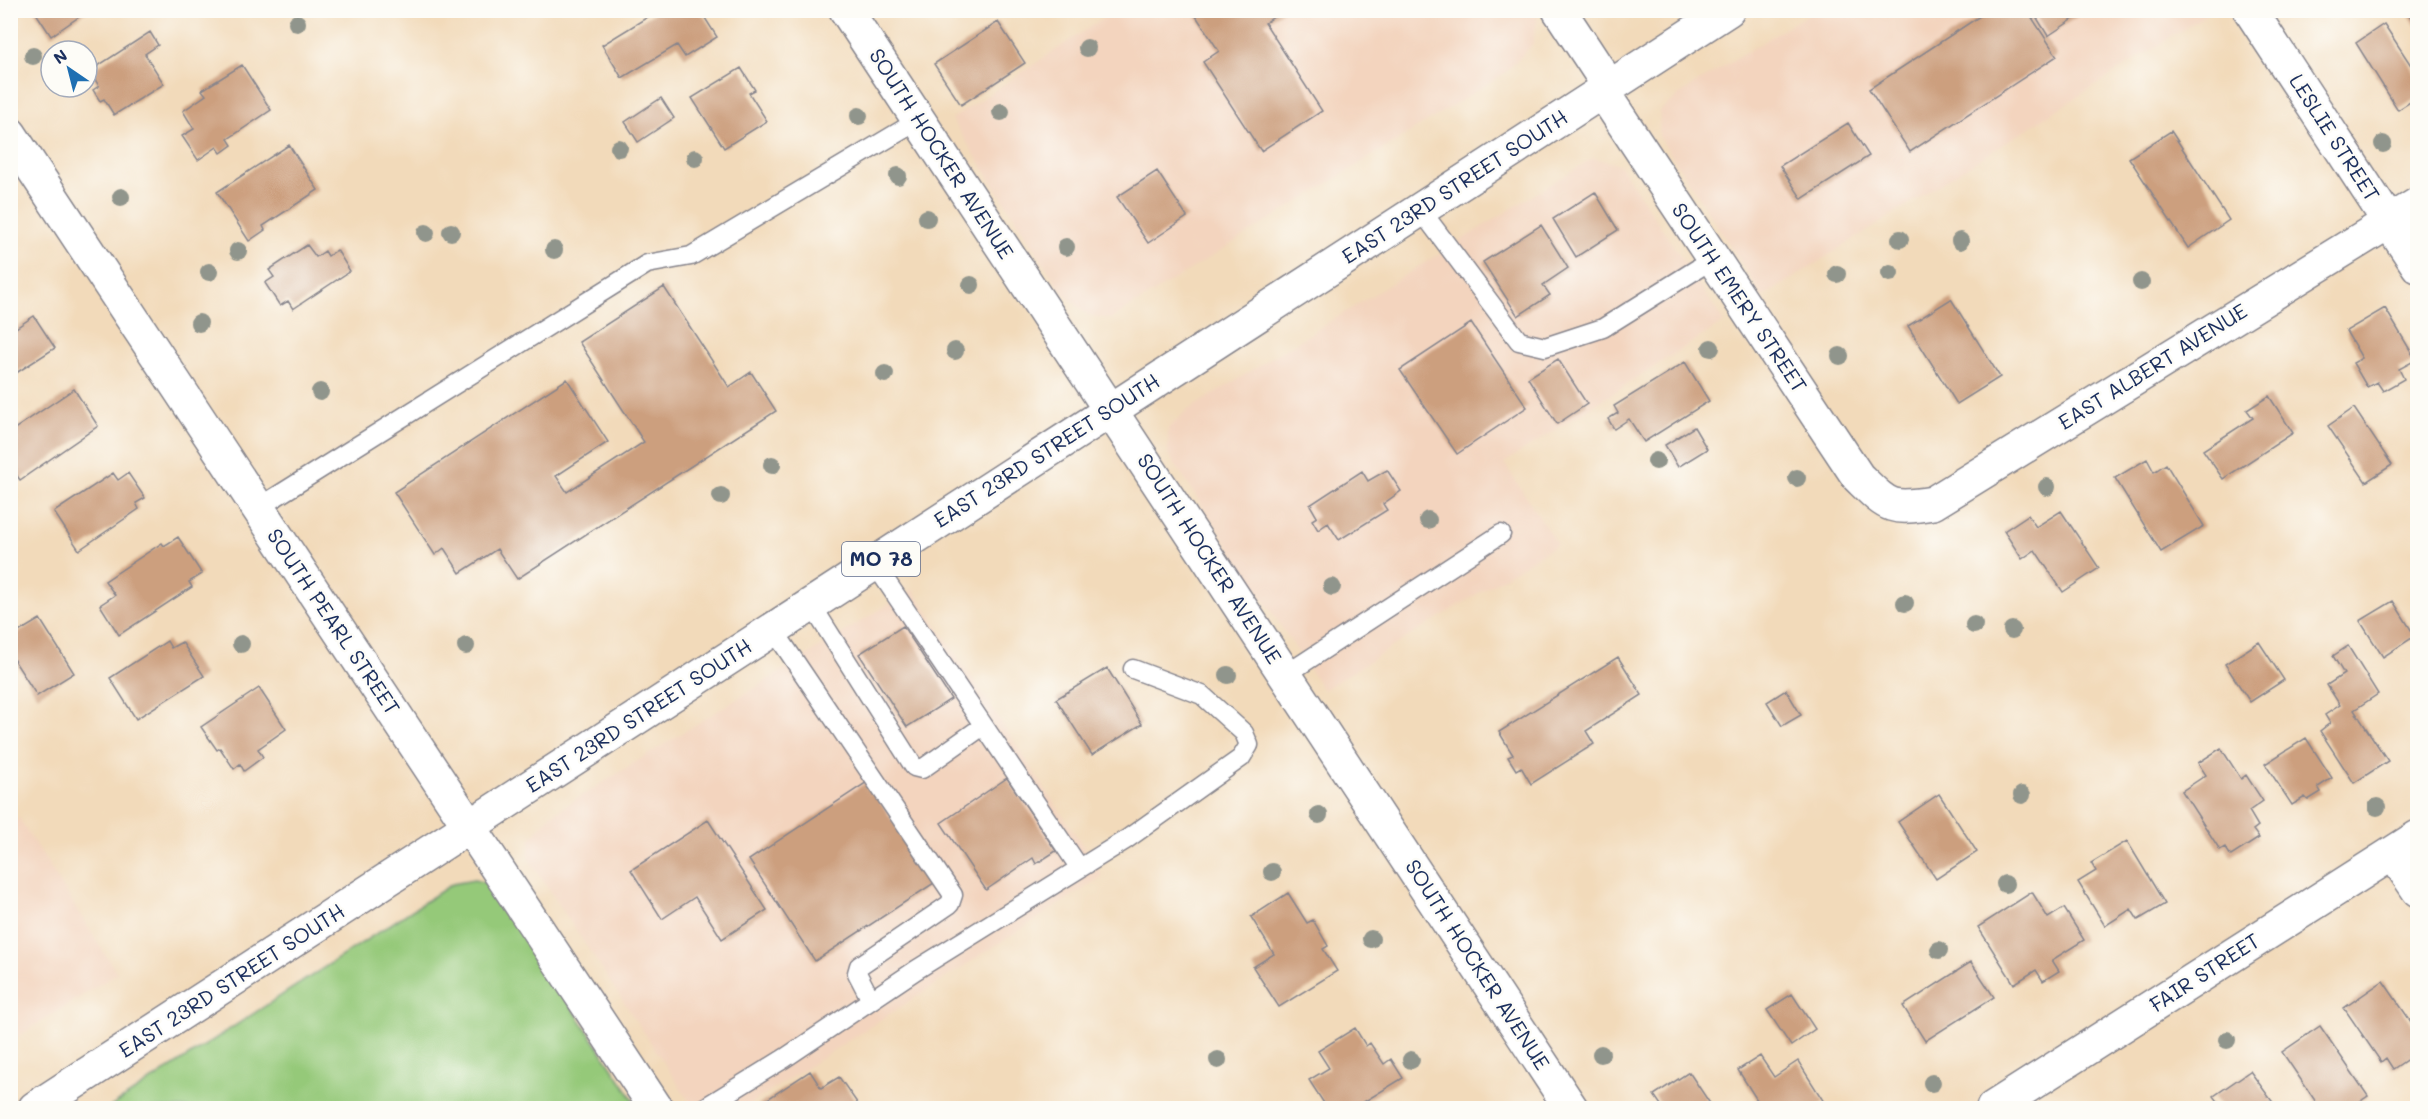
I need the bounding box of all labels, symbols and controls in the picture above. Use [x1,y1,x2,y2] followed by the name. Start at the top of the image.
[39,39,99,99] north arrow
[864,43,1021,264] street label: SOUTH HOCKER AVENUE
[49,44,71,68] text: N
[2284,68,2387,206] street label: LESLIE STREET
[1336,103,1572,269] street label: EAST 23RD STREET SOUTH
[1667,197,1814,397] street label: SOUTH EMERY STREET
[2053,297,2252,435] street label: EAST ALBERT AVENUE
[928,367,1164,533] street label: EAST 23RD STREET SOUTH
[1132,448,1289,669] street label: SOUTH HOCKER AVENUE
[262,523,407,720] street label: SOUTH PEARL STREET
[842,542,920,576] road number: MO 78
[520,632,756,798] street label: EAST 23RD STREET SOUTH
[1400,854,1557,1075] street label: SOUTH HOCKER AVENUE
[113,897,349,1063] street label: EAST 23RD STREET SOUTH
[2144,926,2264,1017] street label: FAIR STREET

